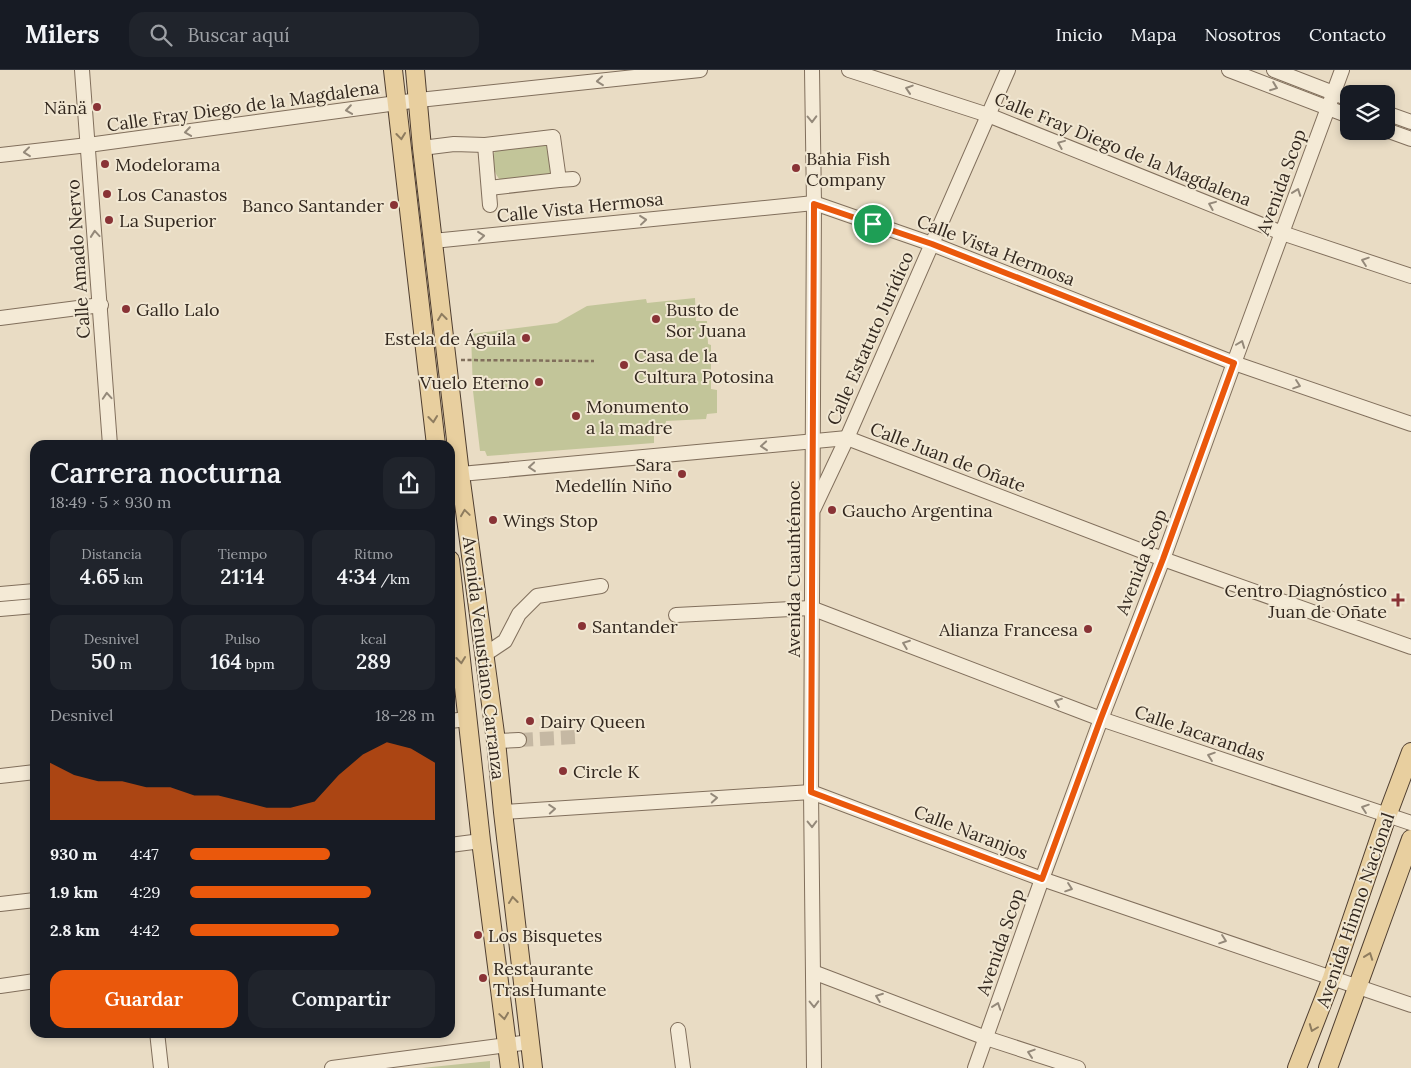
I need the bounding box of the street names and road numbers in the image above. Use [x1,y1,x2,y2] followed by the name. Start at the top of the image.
[105,75,381,137] street label: Calle Fray Diego de la Magdalena
[991,87,1255,211] street label: Calle Fray Diego de la Magdalena
[1251,126,1311,239] street label: Avenida Scop
[61,179,95,339] street label: Calle Amado Nervo
[496,187,664,227] street label: Calle Vista Hermosa
[914,209,1078,291] street label: Calle Vista Hermosa
[821,247,919,429] street label: Calle Estatuto Jurídico
[867,417,1029,497] street label: Calle Juan de Oñate
[782,480,805,659] street label: Avenida Cuauhtémoc
[1110,506,1172,619] street label: Avenida Scop
[458,534,510,781] street label: Avenida Venustiano Carranza
[1131,700,1269,766] street label: Calle Jacarandas
[911,800,1031,864] street label: Calle Naranjos
[1310,809,1399,1012] street label: Avenida Himno Nacional
[971,886,1029,999] street label: Avenida Scop

